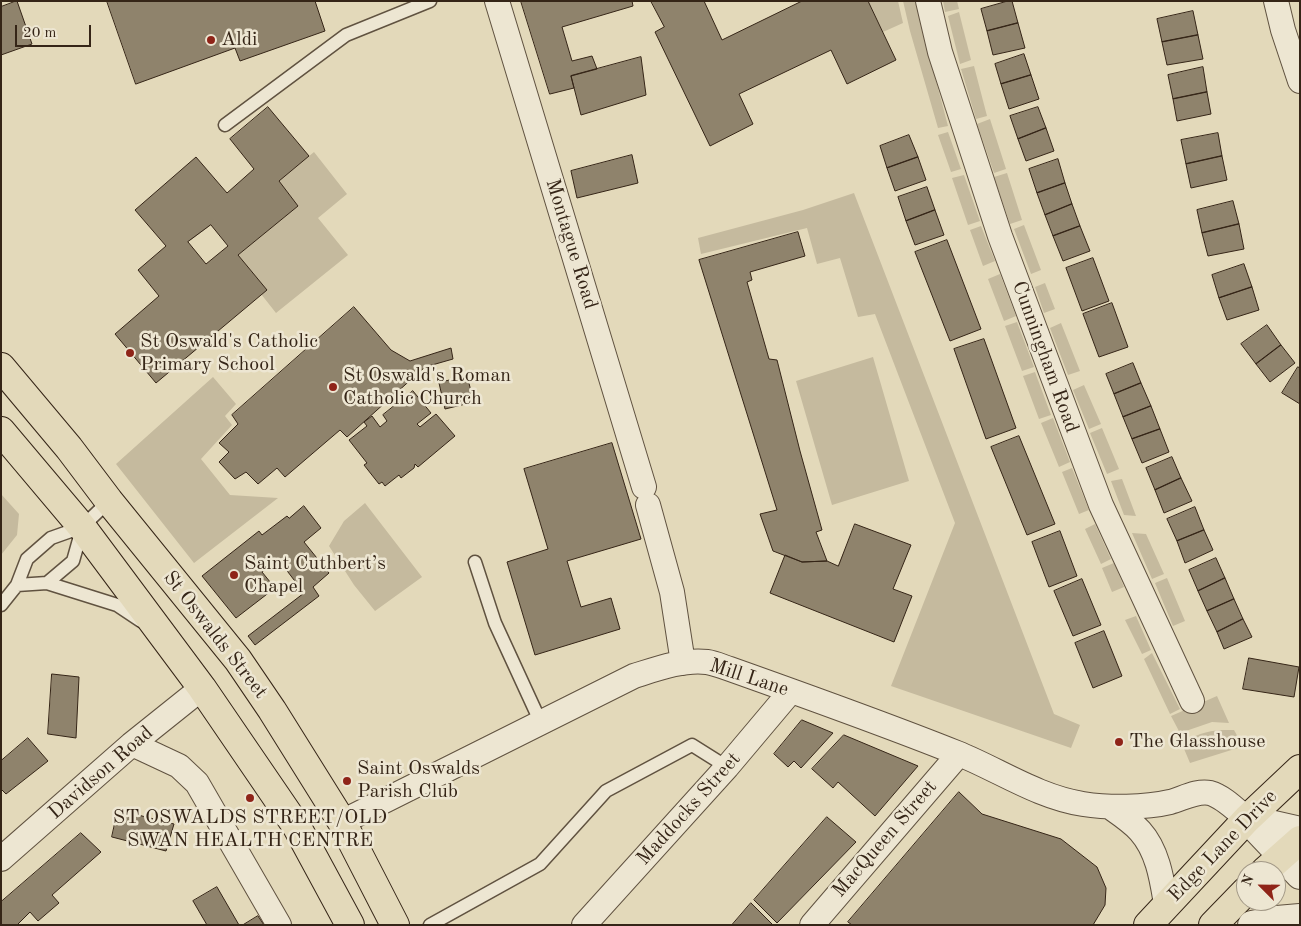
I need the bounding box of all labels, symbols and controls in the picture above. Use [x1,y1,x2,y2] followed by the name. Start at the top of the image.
[18,15,94,47] scale bar
[23,26,57,41] text: 20 m
[221,28,258,52] place label: Aldi
[205,34,217,46] marker: Aldi
[540,176,602,312] street label: Montague Road
[1006,278,1084,436] street label: Cunningham Road
[140,330,318,377] place label: St Oswald's Catholic Primary School
[124,347,136,359] marker: St Oswald's Catholic Primary School
[343,364,511,411] place label: St Oswald's Roman Catholic Church
[327,381,339,393] marker: St Oswald's Roman Catholic Church
[244,552,386,599] place label: Saint Cuthbert’s Chapel
[158,566,272,704] street label: St Oswalds Street
[228,569,240,581] marker: Saint Cuthbert’s Chapel
[706,654,792,702] street label: Mill Lane
[44,721,158,825] street label: Davidson Road
[1129,730,1265,754] place label: The Glasshouse
[1113,736,1125,748] marker: The Glasshouse
[632,748,746,870] street label: Maddocks Street
[357,757,480,804] place label: Saint Oswalds Parish Club
[341,775,353,787] marker: Saint Oswalds Parish Club
[827,775,943,903] street label: MacQueen Street
[1163,785,1283,907] street label: Edge Lane Drive
[244,792,256,804] marker: ST OSWALDS STREET/OLD SWAN HEALTH CENTRE
[113,806,387,853] place label: ST OSWALDS STREET/OLD SWAN HEALTH CENTRE
[1236,861,1286,911] north arrow
[1240,873,1257,888] text: N

